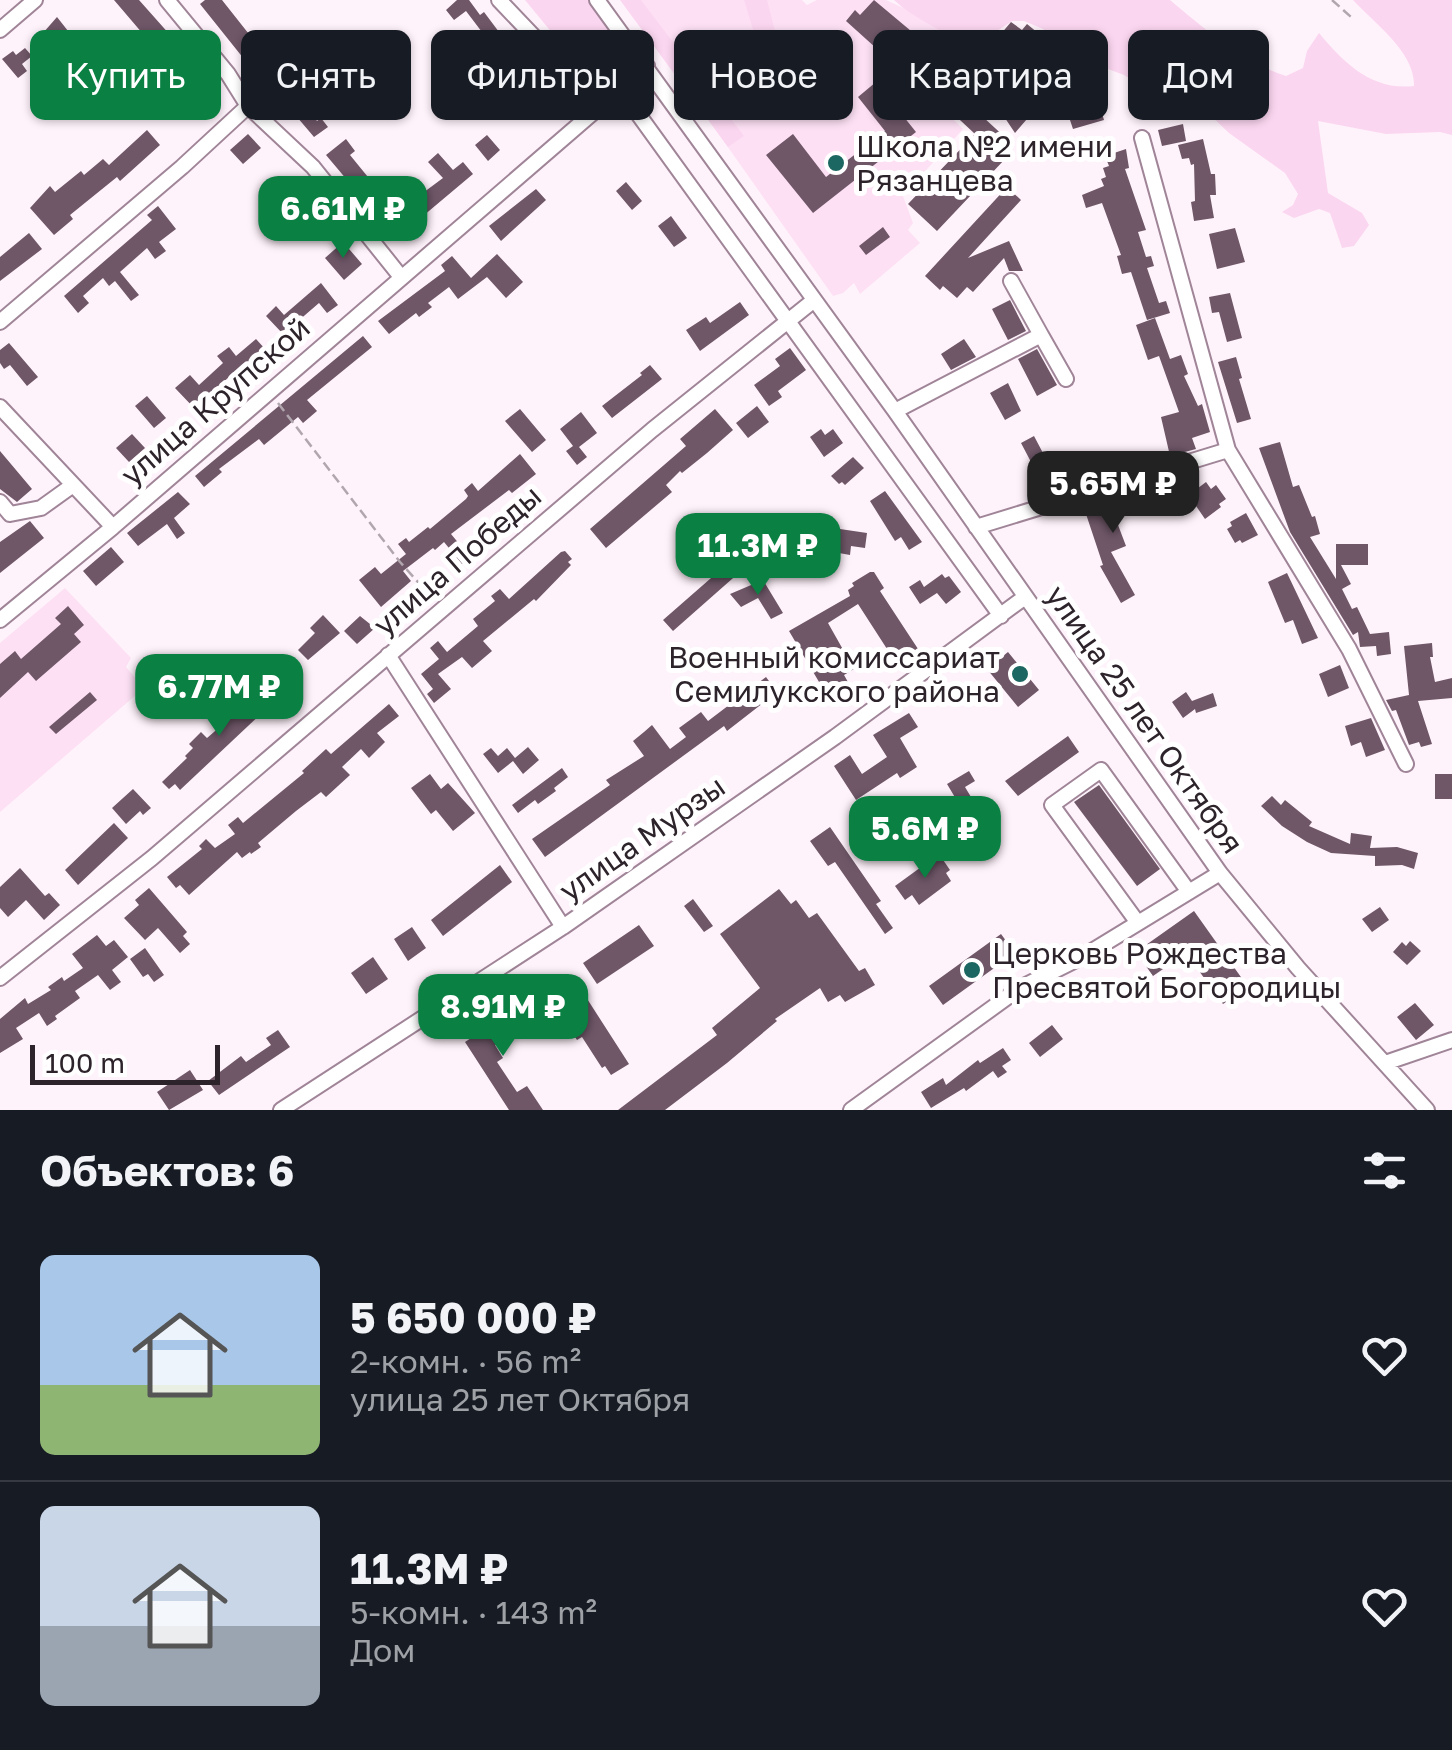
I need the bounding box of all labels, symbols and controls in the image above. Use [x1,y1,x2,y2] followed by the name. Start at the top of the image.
[30,30,221,120] chip: Купить
[241,30,411,120] chip: Снять
[431,30,654,120] chip: Фильтры
[674,30,853,120] chip: Новое
[873,30,1108,120] chip: Квартира
[1128,30,1269,120] chip: Дом
[856,128,1113,198] place label: Школа №2 имени Рязанцева
[825,152,847,174] marker: Школа №2 имени Рязанцева
[251,176,435,261] pin: 6.61M ₽
[280,189,406,227] text: 6.61M ₽
[113,309,317,493] street label: улица Крупской
[1021,451,1205,536] pin: 5.65M ₽
[1049,464,1177,502] text: 5.65M ₽
[366,477,548,643] street label: улица Победы
[666,513,850,598] pin: 11.3M ₽
[698,526,818,564] text: 11.3M ₽
[1039,578,1251,860] street label: улица 25 лет Октября
[668,639,1000,709] place label: Военный комиссариат Семилукского района
[127,654,311,739] pin: 6.77M ₽
[1009,663,1031,685] marker: Военный комиссариат Семилукского района
[157,667,281,705] text: 6.77M ₽
[552,768,732,908] street label: улица Мурзы
[844,796,1006,881] pin: 5.6M ₽
[871,809,979,847] text: 5.6M ₽
[992,935,1342,1005] place label: Церковь Рождества Пресвятой Богородицы
[961,959,983,981] marker: Церковь Рождества Пресвятой Богородицы
[411,974,595,1059] pin: 8.91M ₽
[440,987,566,1025] text: 8.91M ₽
[30,1040,220,1084] scale bar
[45,1046,125,1079] text: 100 m
[1357,1143,1412,1198] icon: filters
[40,1145,295,1195] text: Объектов: 6
[350,1292,597,1342] text: 5 650 000 ₽
[120,1295,240,1415] icon: home
[1357,1328,1412,1383] icon: heart
[350,1342,581,1380] text: 2-комн. · 56 m²
[350,1380,690,1418] text: улица 25 лет Октября
[350,1543,509,1593] text: 11.3M ₽
[120,1546,240,1666] icon: home
[1357,1579,1412,1634] icon: heart
[350,1593,597,1631] text: 5-комн. · 143 m²
[350,1631,415,1669] text: Дом

